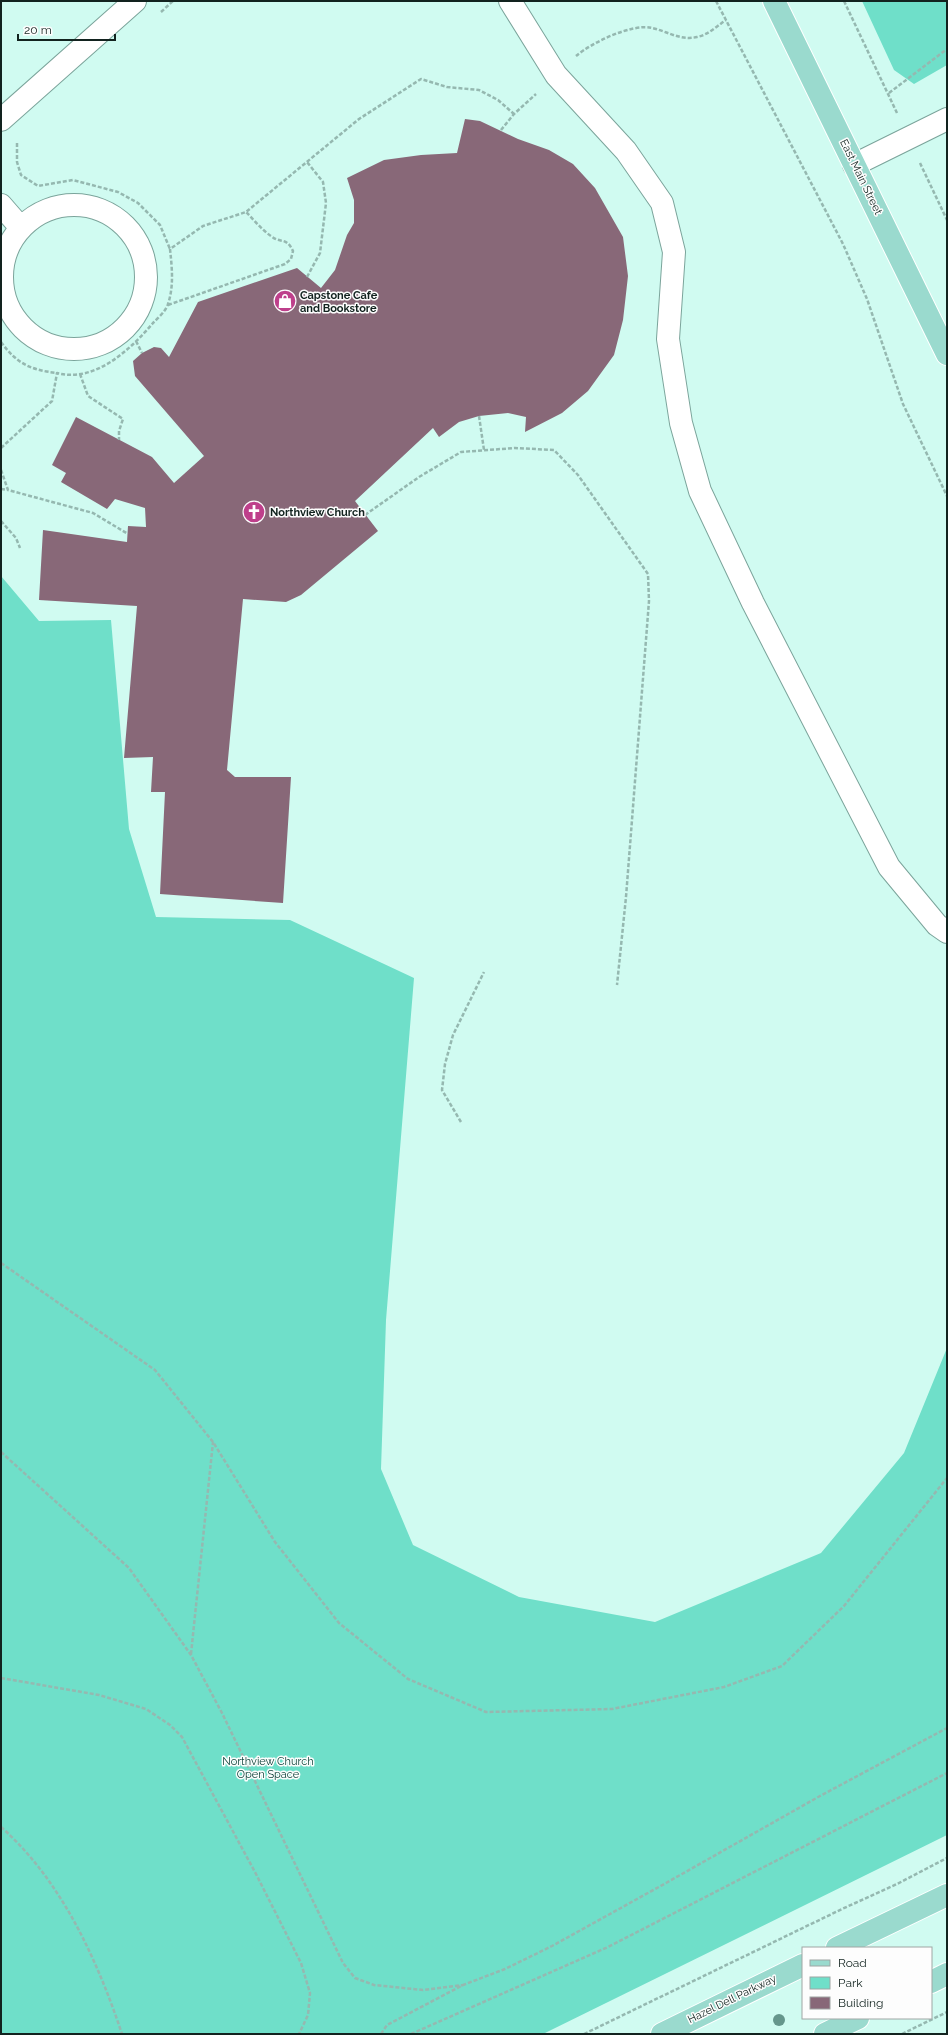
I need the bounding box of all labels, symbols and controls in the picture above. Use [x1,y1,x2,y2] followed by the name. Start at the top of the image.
[18,16,115,42] scale bar
[24,23,52,37] text: 20 m
[837,137,885,217] street label: East Main Street
[272,288,298,314] shop icon: Capstone Cafe and Bookstore
[300,289,378,315] place label: Capstone Cafe and Bookstore
[241,499,267,525] church icon: Northview Church
[270,506,365,519] place label: Northview Church
[222,1755,314,1781] park label: Northview Church Open Space
[802,1947,932,2019] legend
[838,1956,867,1970] text: Road
[686,1972,779,2026] street label: Hazel Dell Parkway
[838,1976,863,1990] text: Park
[838,1996,884,2010] text: Building

